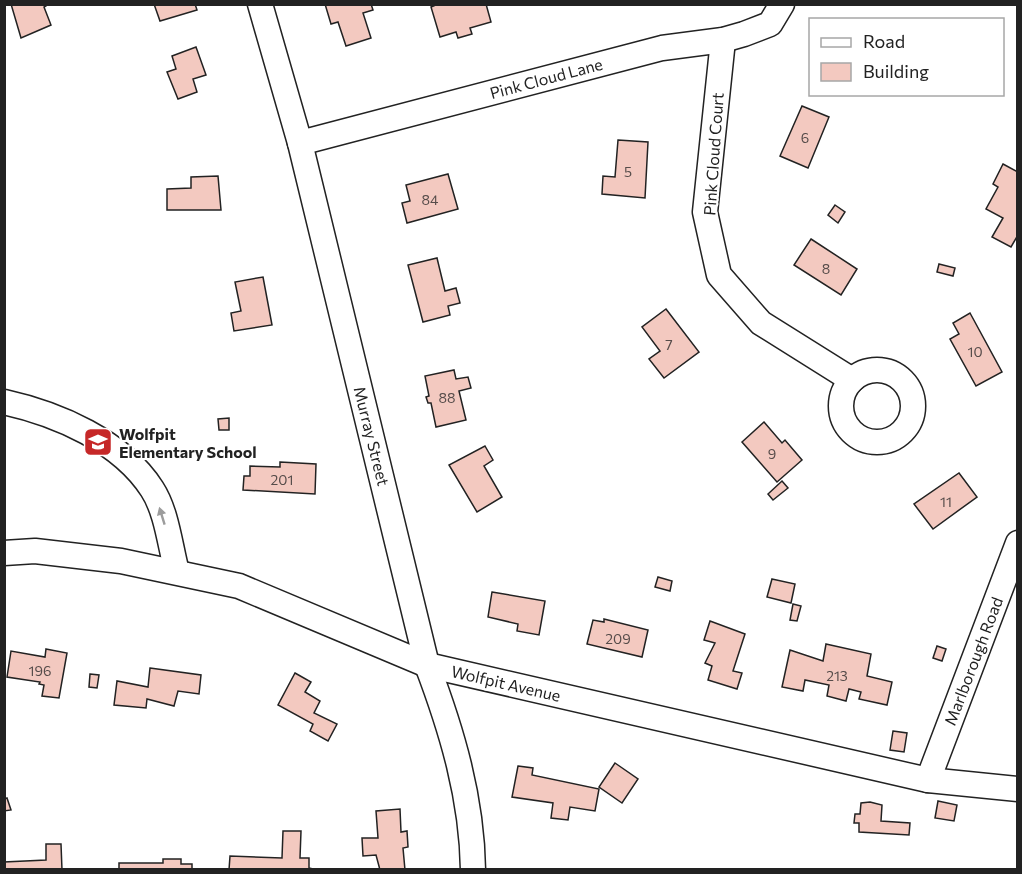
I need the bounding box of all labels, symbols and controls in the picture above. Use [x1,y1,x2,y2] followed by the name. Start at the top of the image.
[809,18,1004,96] legend
[863,30,905,52] text: Road
[488,54,604,102] street label: Pink Cloud Lane
[863,60,929,82] text: Building
[699,91,727,216] street label: Pink Cloud Court
[801,129,809,146] house number: 6
[624,163,632,180] house number: 5
[422,191,439,208] house number: 84
[822,260,830,277] house number: 8
[665,336,673,353] house number: 7
[967,343,983,360] house number: 10
[350,384,394,488] street label: Murray Street
[439,389,456,406] house number: 88
[119,424,257,461] place label: Wolfpit Elementary School
[82,426,114,458] school or university icon: Wolfpit Elementary School
[768,445,776,462] house number: 9
[271,471,293,488] house number: 201
[940,493,952,510] house number: 11
[157,507,166,525] one-way arrow
[940,594,1006,728] street label: Marlborough Road
[605,630,631,647] house number: 209
[449,661,563,705] street label: Wolfpit Avenue
[29,662,51,679] house number: 196
[826,667,848,684] house number: 213

